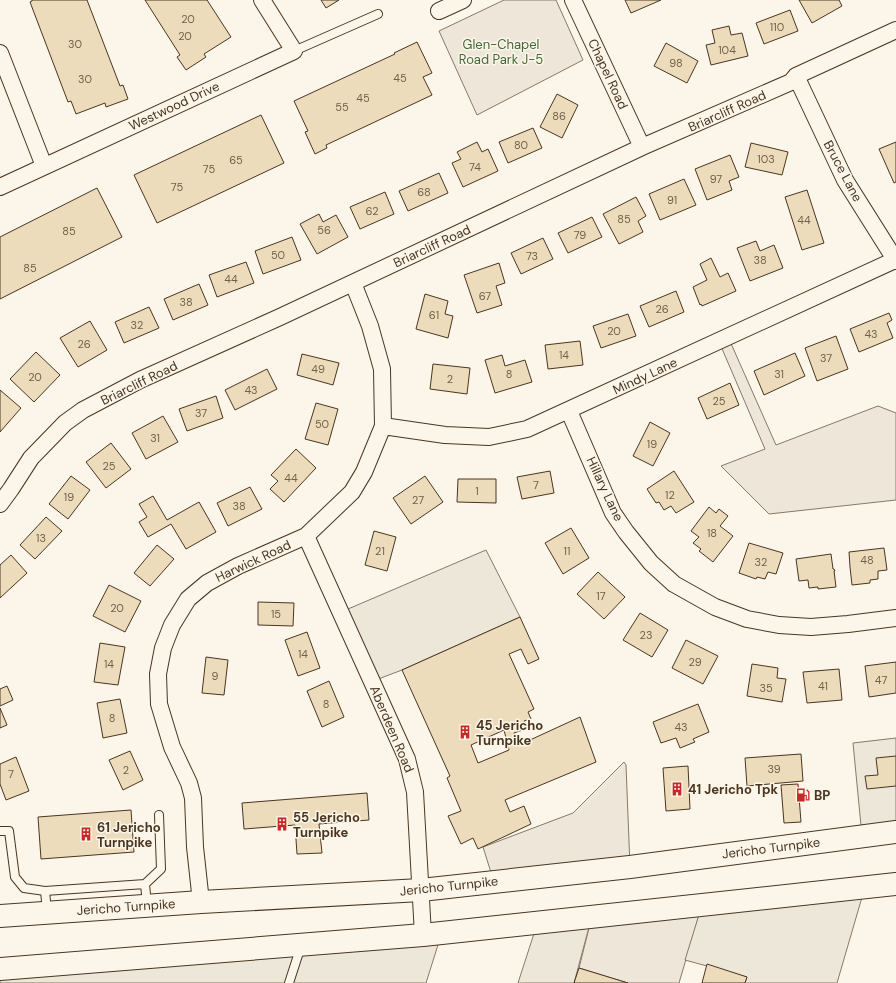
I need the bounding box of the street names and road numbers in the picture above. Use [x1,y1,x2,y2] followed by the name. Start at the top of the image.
[584,36,632,112] street label: Chapel Road
[126,78,222,134] street label: Westwood Drive
[685,86,769,136] street label: Briarcliff Road
[820,137,866,205] street label: Bruce Lane
[391,221,473,271] street label: Briarcliff Road
[610,354,680,398] street label: Mindy Lane
[98,357,180,409] street label: Briarcliff Road
[583,454,627,524] street label: Hillary Lane
[212,536,294,586] street label: Harwick Road
[366,683,418,775] street label: Aberdeen Road
[721,834,821,862] street label: Jericho Turnpike
[399,872,499,900] street label: Jericho Turnpike
[76,895,176,919] street label: Jericho Turnpike

